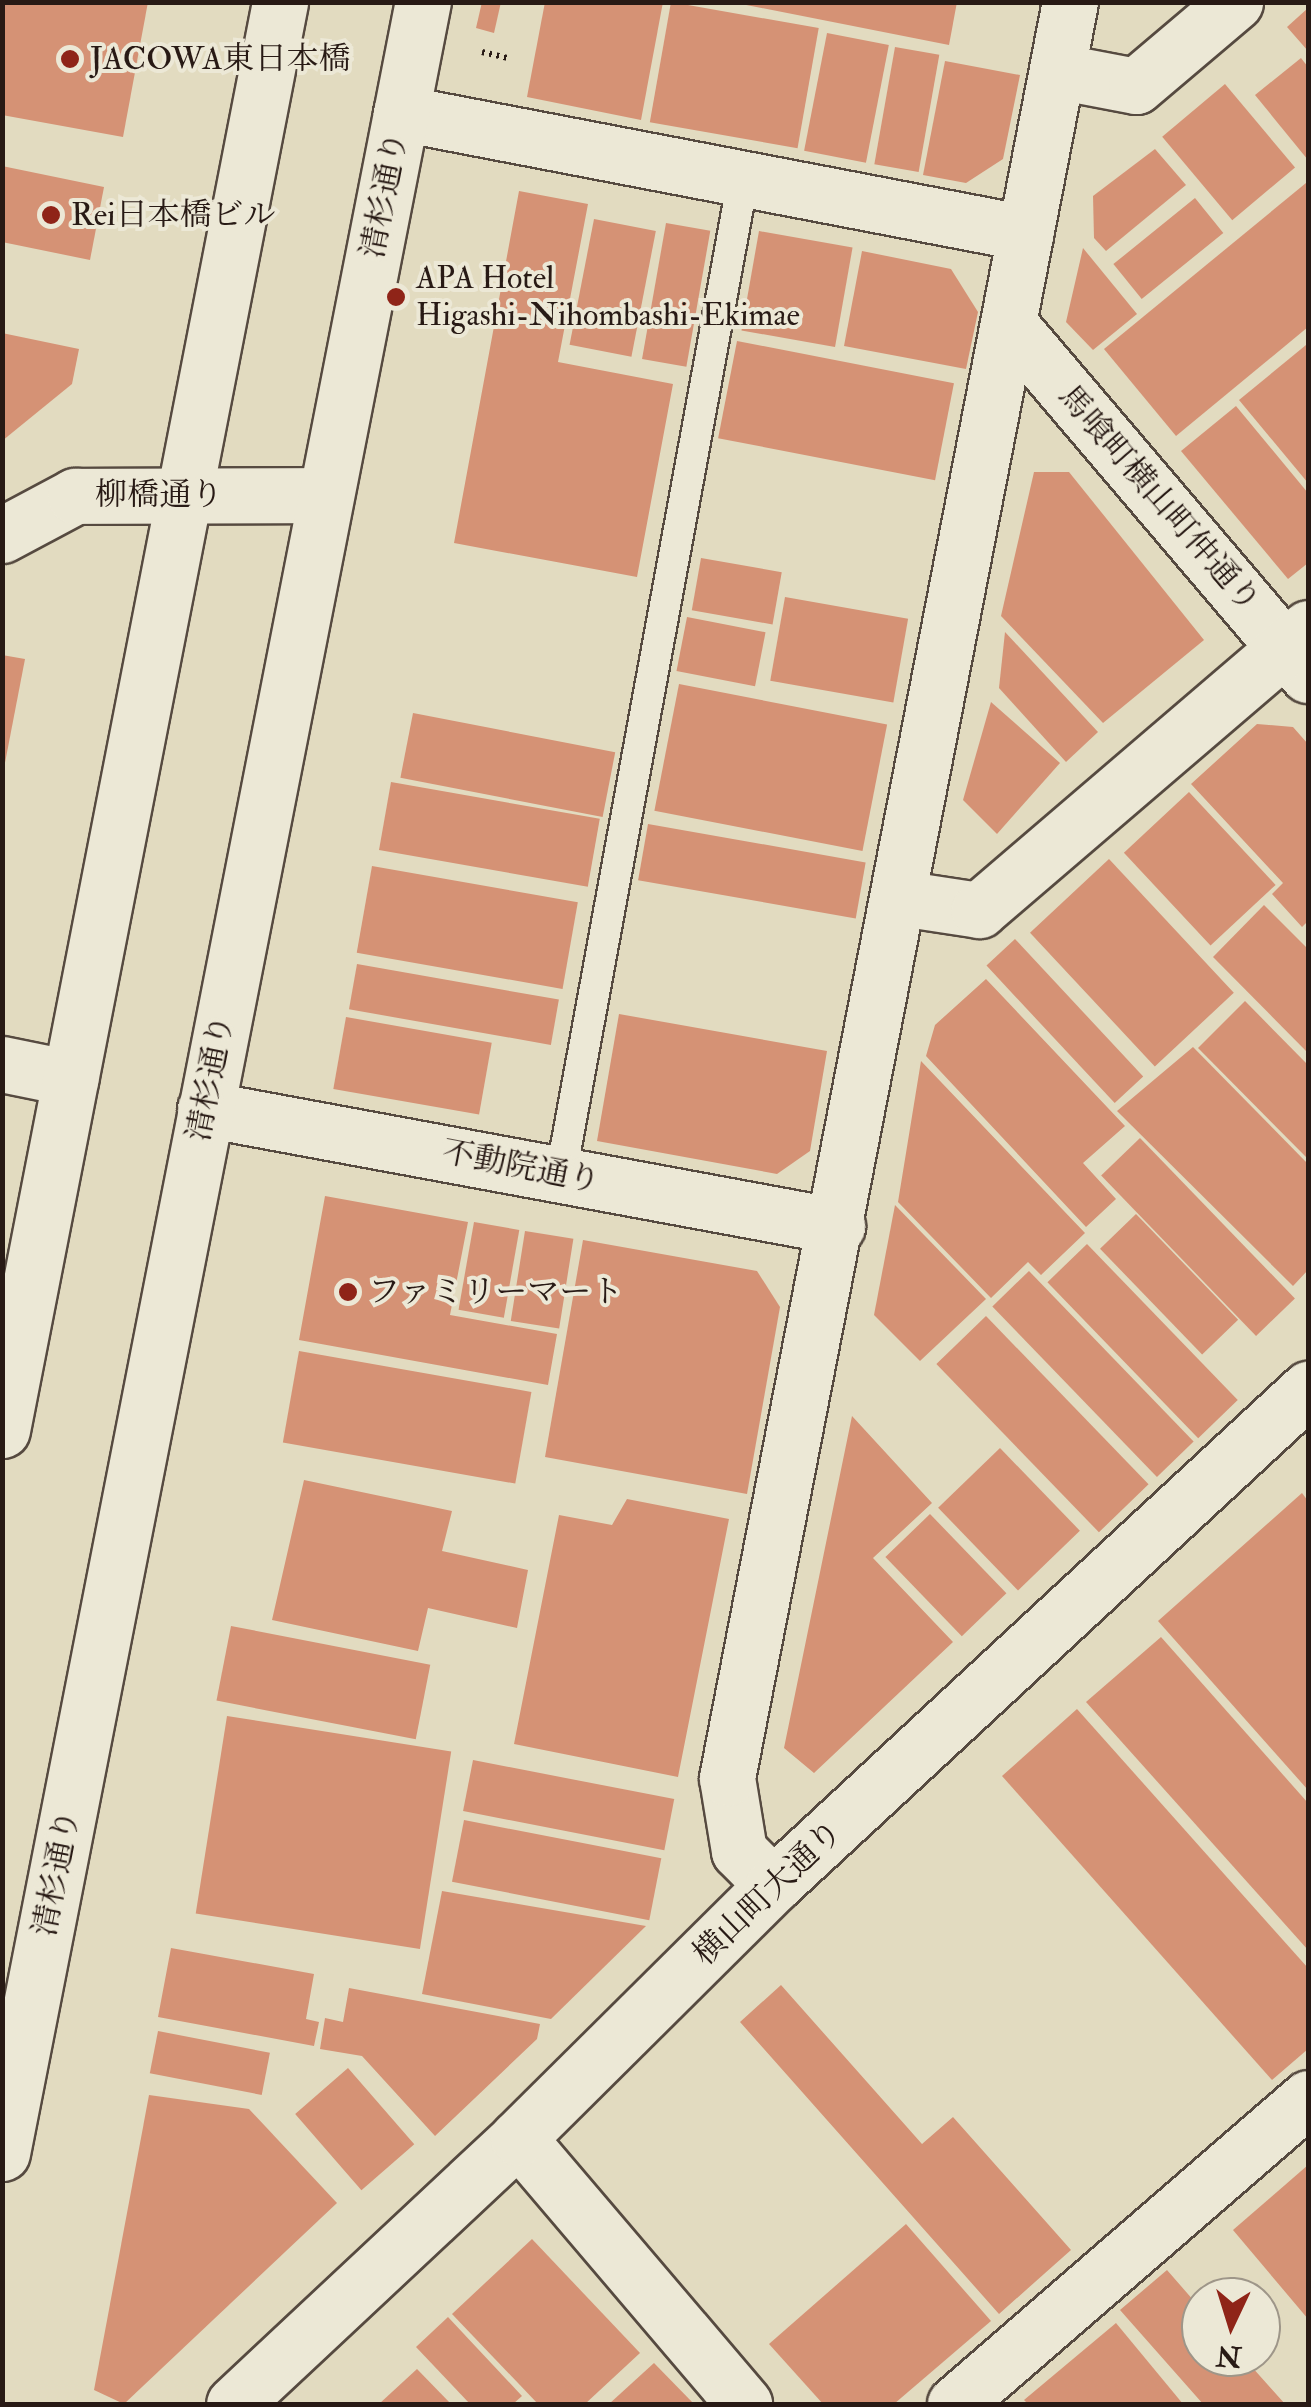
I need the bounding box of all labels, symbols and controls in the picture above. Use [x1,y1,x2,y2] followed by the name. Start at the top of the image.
[90,40,350,78] place label: JACOWA東日本橋
[59,48,81,70] marker: JACOWA東日本橋
[354,129,416,261] street label: 清杉通り
[71,196,276,234] place label: Rei日本橋ビル
[40,204,62,226] marker: Rei日本橋ビル
[416,260,800,335] place label: APA Hotel Higashi-Nihombashi-Ekimae
[385,286,407,308] marker: APA Hotel Higashi-Nihombashi-Ekimae
[1050,378,1268,620] street label: 馬喰町横山町仲通り
[95,476,223,514] street label: 柳橋通り
[180,1012,242,1144] street label: 清杉通り
[439,1133,603,1201] street label: 不動院通り
[368,1273,624,1311] place label: ファミリーマート
[337,1281,359,1303] marker: ファミリーマート
[26,1807,88,1939] street label: 清杉通り
[686,1813,850,1973] street label: 横山町大通り
[1181,2277,1281,2377] north arrow
[1215,2337,1243,2374] text: N

